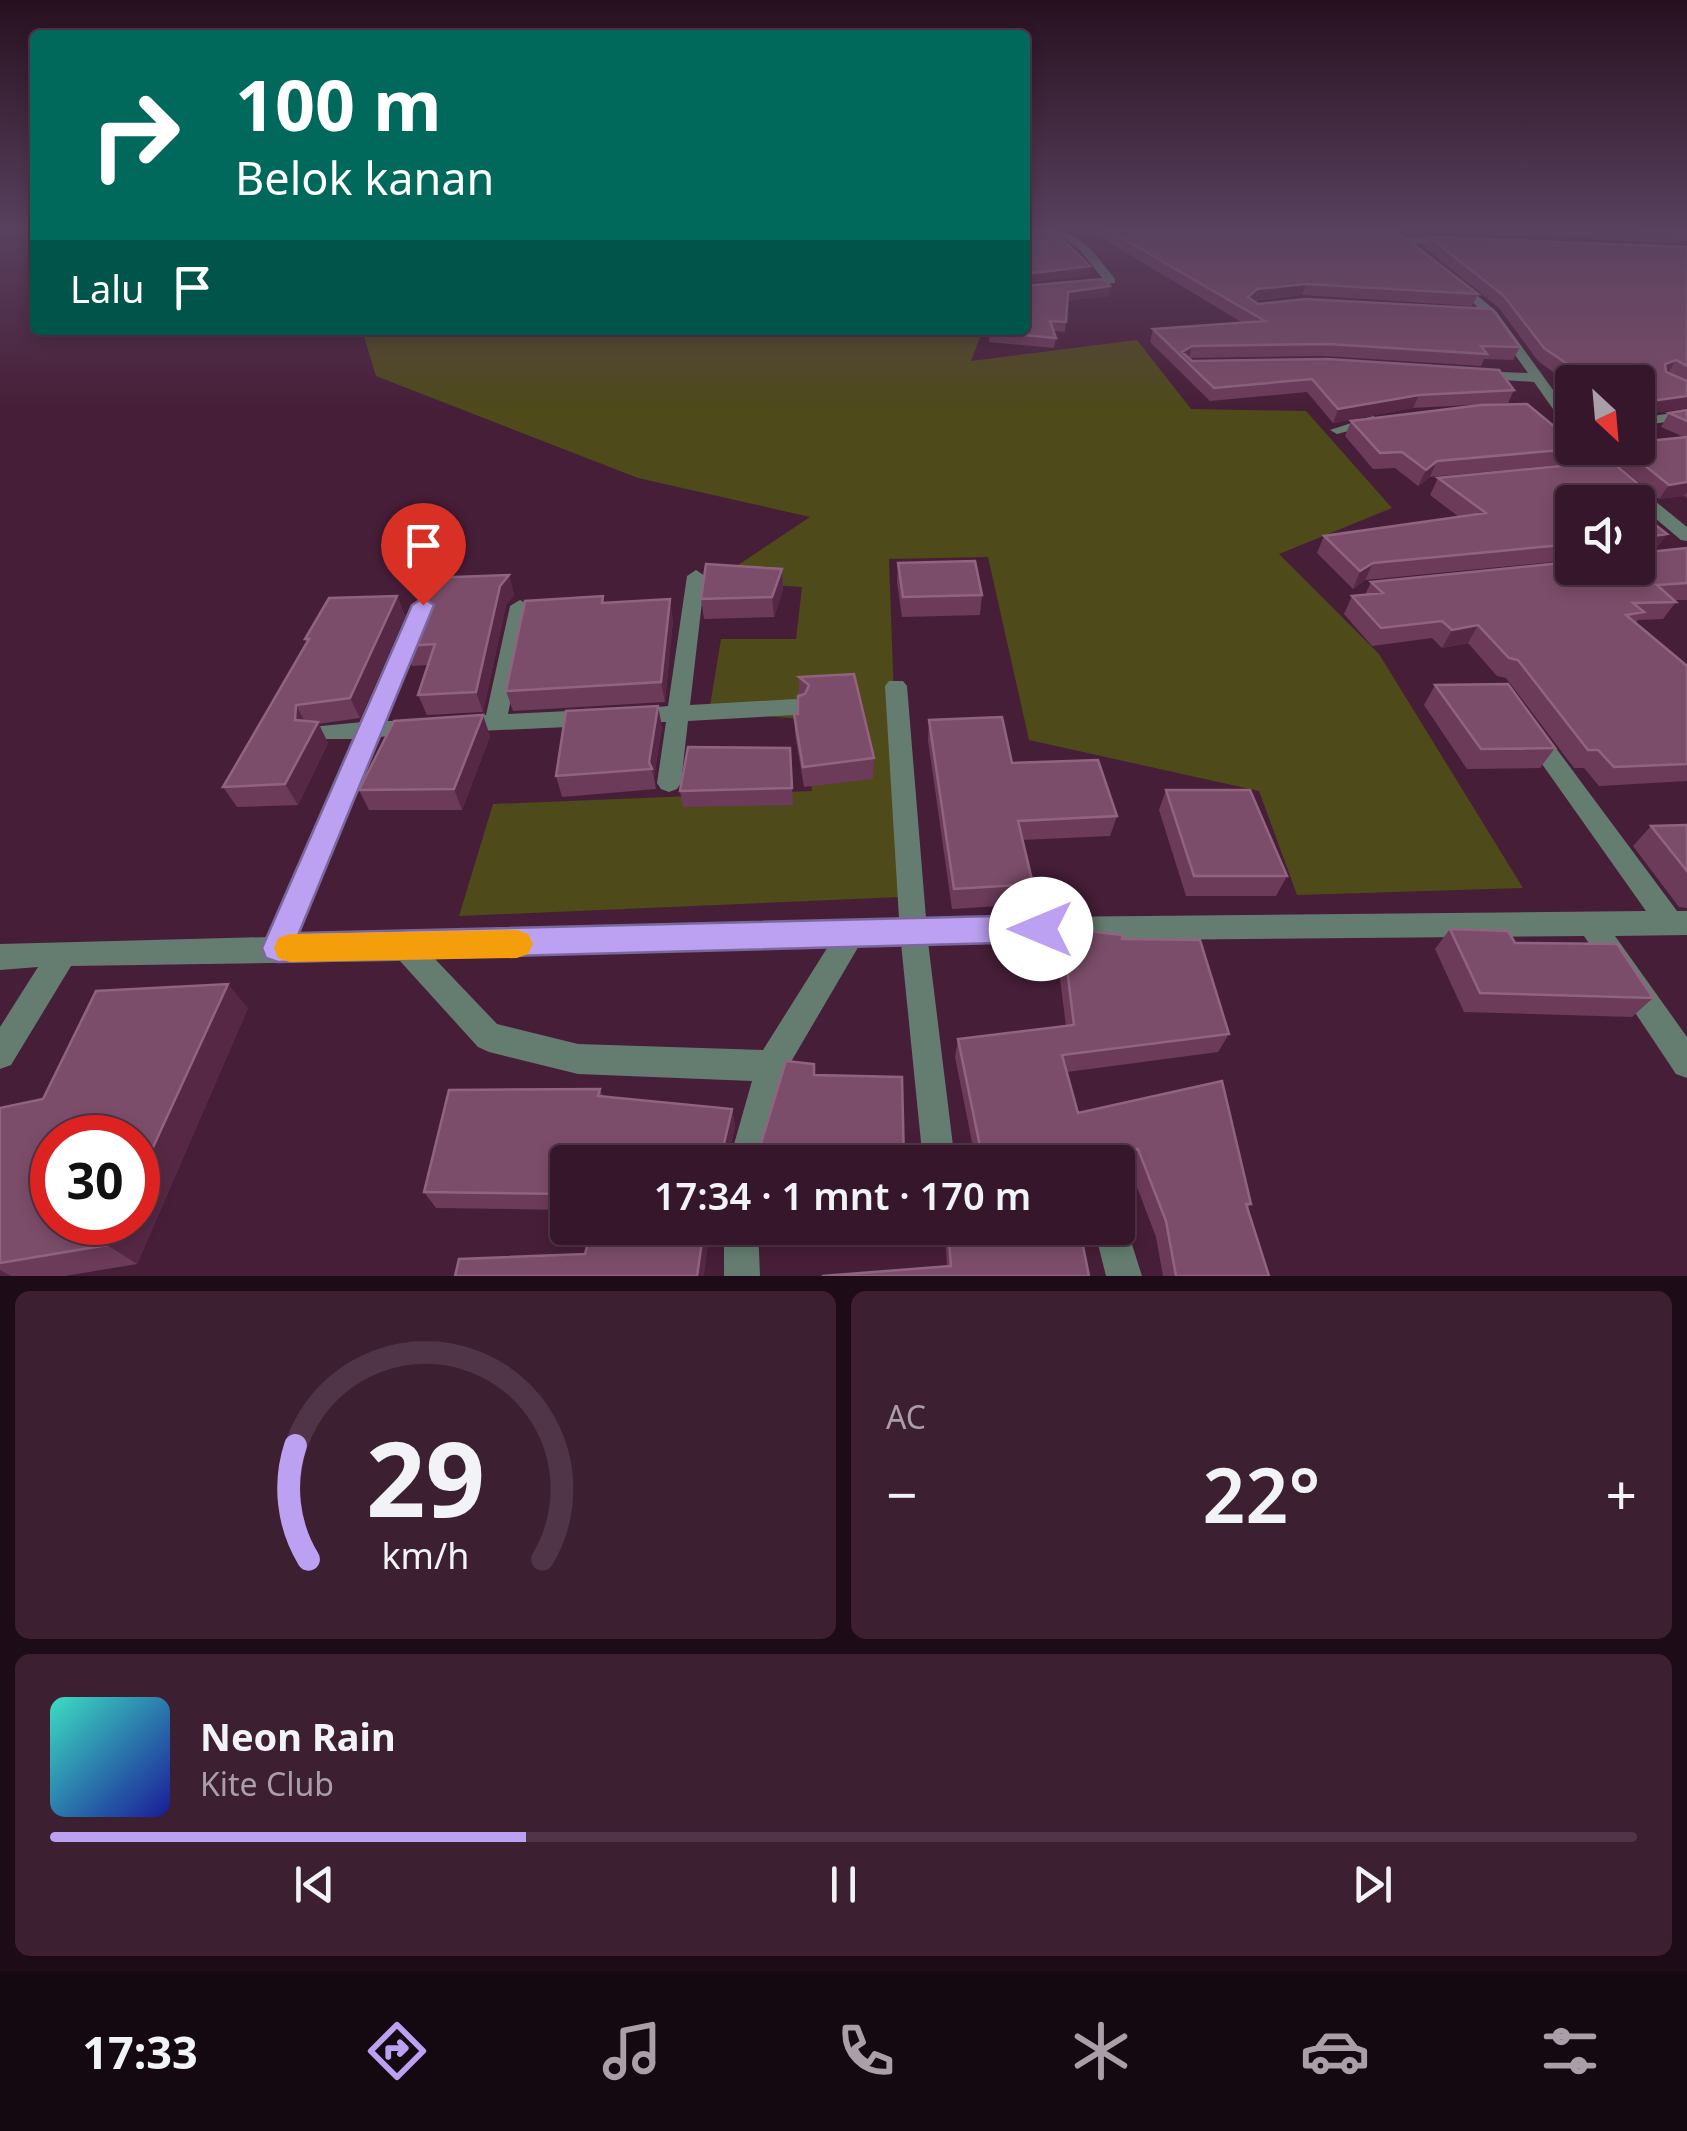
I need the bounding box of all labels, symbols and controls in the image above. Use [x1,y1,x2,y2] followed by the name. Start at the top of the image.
[235,56,442,152] text: 100 m
[70,70,200,200] icon: right
[235,147,494,208] text: Belok kanan
[165,260,220,315] icon: arrive
[70,262,145,314] text: Lalu
[1555,365,1655,465] north arrow
[1555,365,1655,585] map controls
[1555,485,1655,585] button: sound
[381,503,466,606] pin
[396,518,451,573] icon: arrive
[989,877,1093,981] position arrow
[30,1115,160,1245] speed limit sign: 30
[654,1169,1031,1221] text: 17:34 · 1 mnt · 170 m
[886,1395,926,1438] text: AC
[366,1406,485,1547] text: 29
[1203,1443,1320,1545] text: 22°
[886,1456,917,1531] text: −
[1606,1456,1637,1531] text: +
[382,1531,469,1579] text: km/h
[200,1710,396,1762] text: Neon Rain
[200,1762,334,1805] text: Kite Club
[287,1857,342,1912] icon: previous
[816,1857,871,1912] icon: pause
[1345,1857,1400,1912] icon: next
[362,2016,432,2086] icon: directions
[597,2016,667,2086] icon: music
[831,2016,901,2086] icon: phone
[1066,2016,1136,2086] icon: climate
[1300,2016,1370,2086] icon: car
[1535,2016,1605,2086] icon: filters
[82,2021,198,2082] text: 17:33

